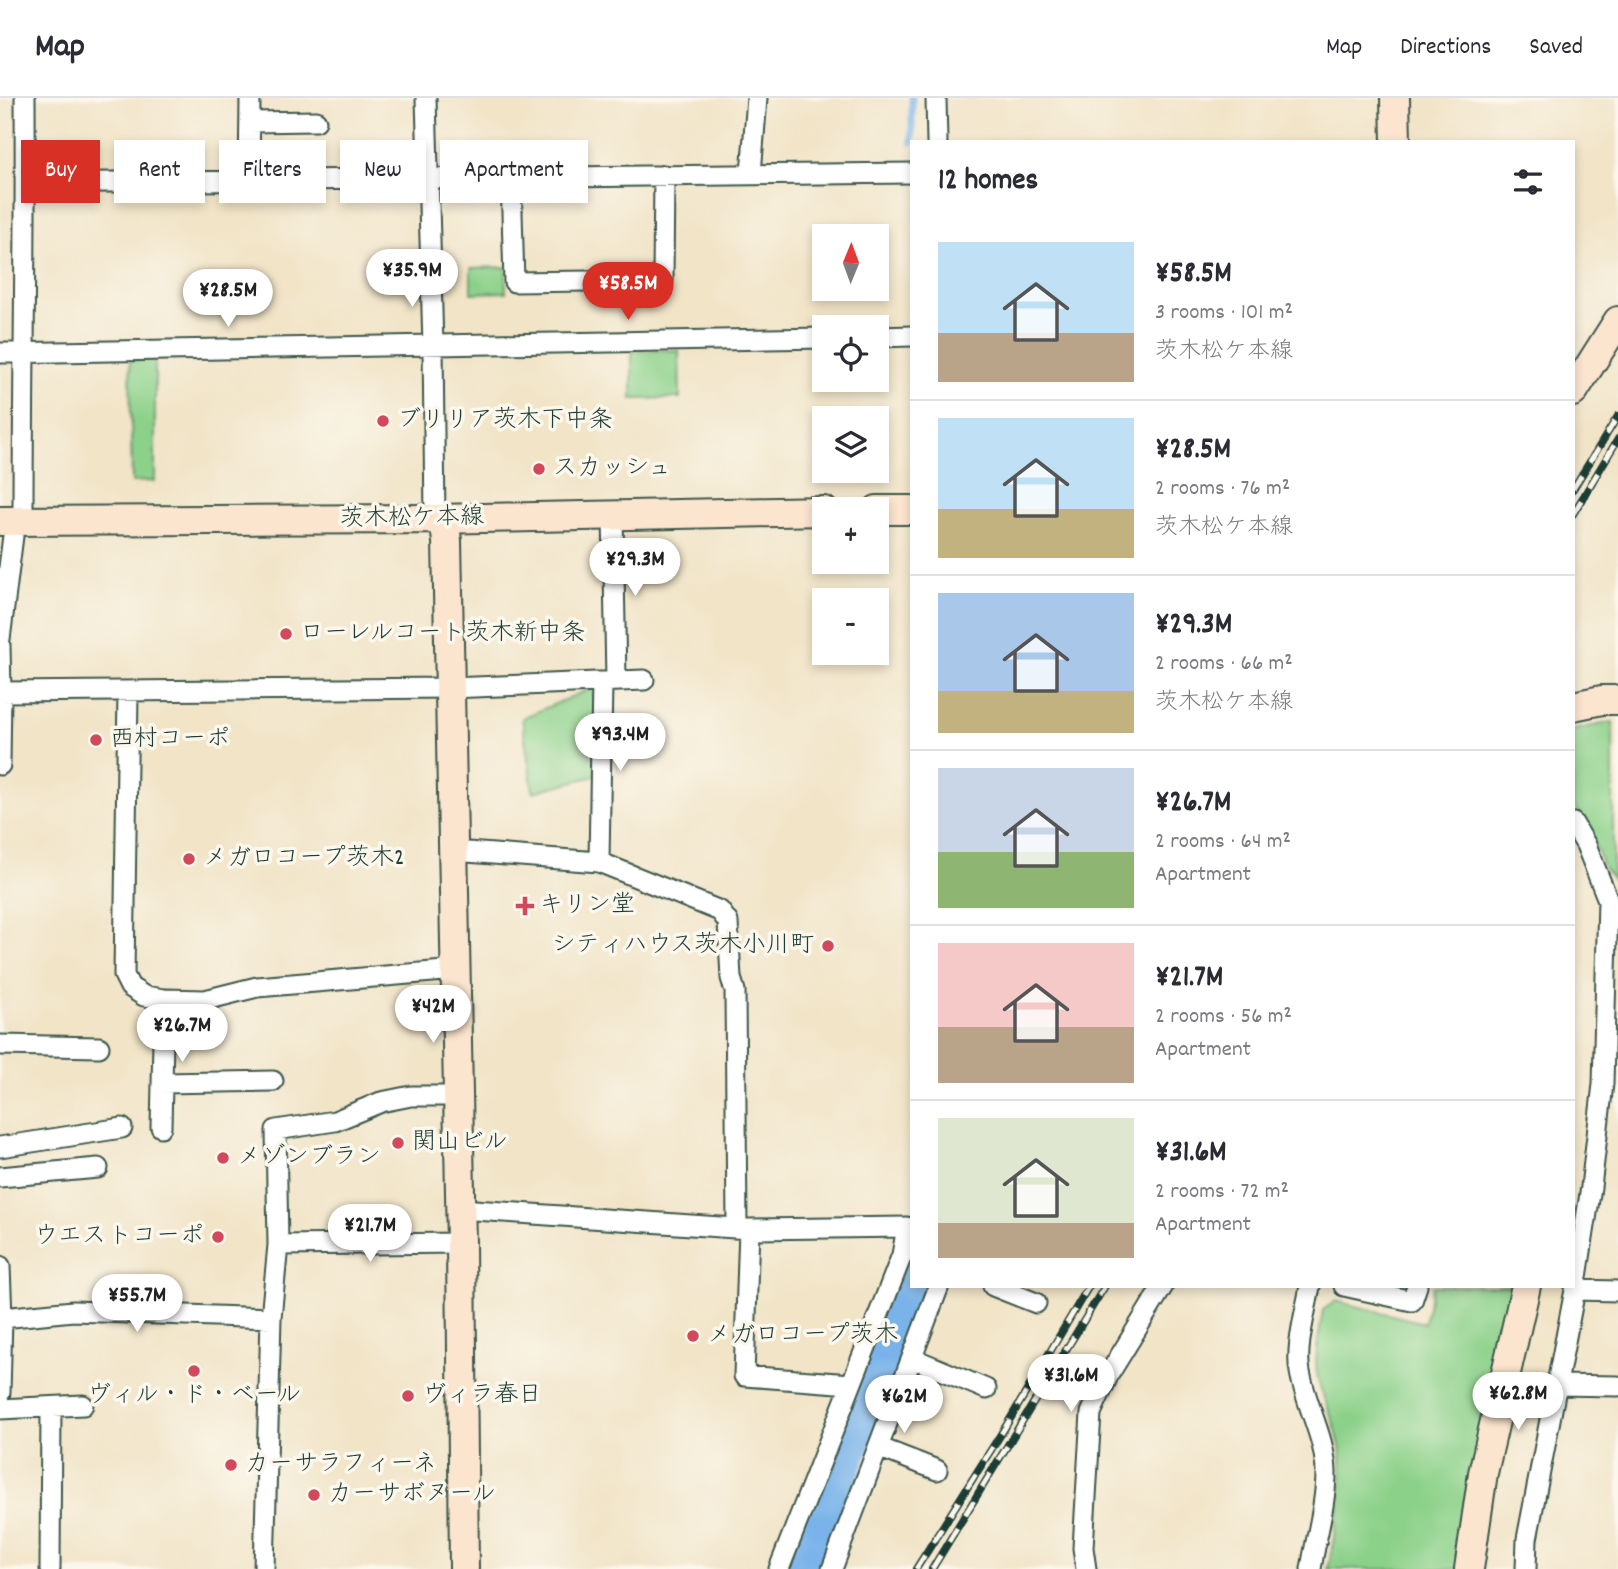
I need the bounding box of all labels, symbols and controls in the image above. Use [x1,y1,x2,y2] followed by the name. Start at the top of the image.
[35,25,85,72] text: Map
[1326,31,1362,65] text: Map
[1400,31,1491,65] text: Directions
[1529,31,1583,65] text: Saved
[21,140,100,203] chip: Buy
[114,140,205,203] chip: Rent
[219,140,326,203] chip: Filters
[340,140,426,203] chip: New
[440,140,588,203] chip: Apartment
[938,161,1038,204] text: 12 homes
[1509,163,1547,201] icon: filters
[812,224,889,301] north arrow
[812,224,889,665] map controls
[355,250,469,309] pin: ¥35.9M
[1155,254,1232,297] text: ¥58.5M
[382,255,442,288] text: ¥35.9M
[571,262,685,322] pin: ¥58.5M
[599,268,657,301] text: ¥58.5M
[171,270,285,329] pin: ¥28.5M
[994,270,1078,354] icon: home
[199,275,257,308] text: ¥28.5M
[1155,297,1293,330] text: 3 rooms · 101 m²
[812,315,889,392] button: locate
[1155,336,1293,369] text: 茨木松ケ本線
[397,404,613,438] place label: ブリリア茨木下中条
[812,406,889,483] button: layers
[375,413,391,429] marker: ブリリア茨木下中条
[1155,430,1231,473] text: ¥28.5M
[994,446,1078,530] icon: home
[553,452,672,486] place label: スカッシュ
[531,461,547,477] marker: スカッシュ
[1155,473,1290,506] text: 2 rooms · 76 m²
[812,497,889,574] button: +
[340,501,484,537] street label: 茨木松ケ本線
[1155,512,1293,545] text: 茨木松ケ本線
[578,538,692,598] pin: ¥29.3M
[605,544,665,577] text: ¥29.3M
[812,588,889,665] button: −
[1155,605,1232,648] text: ¥29.3M
[300,617,586,651] place label: ローレルコート茨木新中条
[994,621,1078,705] icon: home
[278,626,294,642] marker: ローレルコート茨木新中条
[1155,648,1293,681] text: 2 rooms · 66 m²
[1155,687,1293,720] text: 茨木松ケ本線
[563,714,677,773] pin: ¥93.4M
[591,719,649,752] text: ¥93.4M
[110,723,230,757] place label: 西村コーポ
[88,732,104,748] marker: 西村コーポ
[1155,783,1231,826] text: ¥26.7M
[994,796,1078,880] icon: home
[1155,826,1291,859] text: 2 rooms · 64 m²
[203,842,405,876] place label: メガロコープ茨木2
[181,851,197,867] marker: メガロコープ茨木2
[1155,859,1251,892] text: Apartment
[539,889,635,923] place label: キリン堂
[517,898,533,914] marker: キリン堂
[551,929,814,963] place label: シティハウス茨木小川町
[820,938,836,954] marker: シティハウス茨木小川町
[1155,958,1223,1001] text: ¥21.7M
[994,971,1078,1055] icon: home
[392,986,474,1045] pin: ¥42M
[411,991,455,1024] text: ¥42M
[1155,1001,1292,1034] text: 2 rooms · 56 m²
[125,1004,239,1064] pin: ¥26.7M
[153,1010,211,1043] text: ¥26.7M
[1155,1034,1251,1067] text: Apartment
[412,1126,508,1160] place label: 関山ビル
[1155,1133,1227,1176] text: ¥31.6M
[390,1135,406,1151] marker: 関山ビル
[237,1141,381,1175] place label: メゾンブラン
[994,1146,1078,1230] icon: home
[215,1150,231,1166] marker: メゾンブラン
[1155,1176,1289,1209] text: 2 rooms · 72 m²
[313,1204,427,1264] pin: ¥21.7M
[1155,1209,1251,1242] text: Apartment
[344,1210,396,1243] text: ¥21.7M
[34,1220,204,1254] place label: ウエストコーポ
[210,1229,226,1245] marker: ウエストコーポ
[80,1274,194,1334] pin: ¥55.7M
[108,1280,166,1313] text: ¥55.7M
[707,1319,898,1353] place label: メガロコープ茨木
[685,1328,701,1344] marker: メガロコープ茨木
[1014,1354,1128,1414] pin: ¥31.6M
[1044,1360,1098,1393] text: ¥31.6M
[186,1363,202,1379] marker: ヴィル・ド・ベール
[1461,1372,1575,1432] pin: ¥62.8M
[863,1376,945,1435] pin: ¥62M
[1489,1378,1547,1411] text: ¥62.8M
[87,1379,301,1413] place label: ヴィル・ド・ベール
[422,1379,542,1413] place label: ヴィラ春日
[881,1381,927,1414] text: ¥62M
[400,1388,416,1404] marker: ヴィラ春日
[245,1448,437,1482] place label: カーサラフィーネ
[223,1457,239,1473] marker: カーサラフィーネ
[328,1478,496,1512] place label: カーサボヌール
[306,1487,322,1503] marker: カーサボヌール

